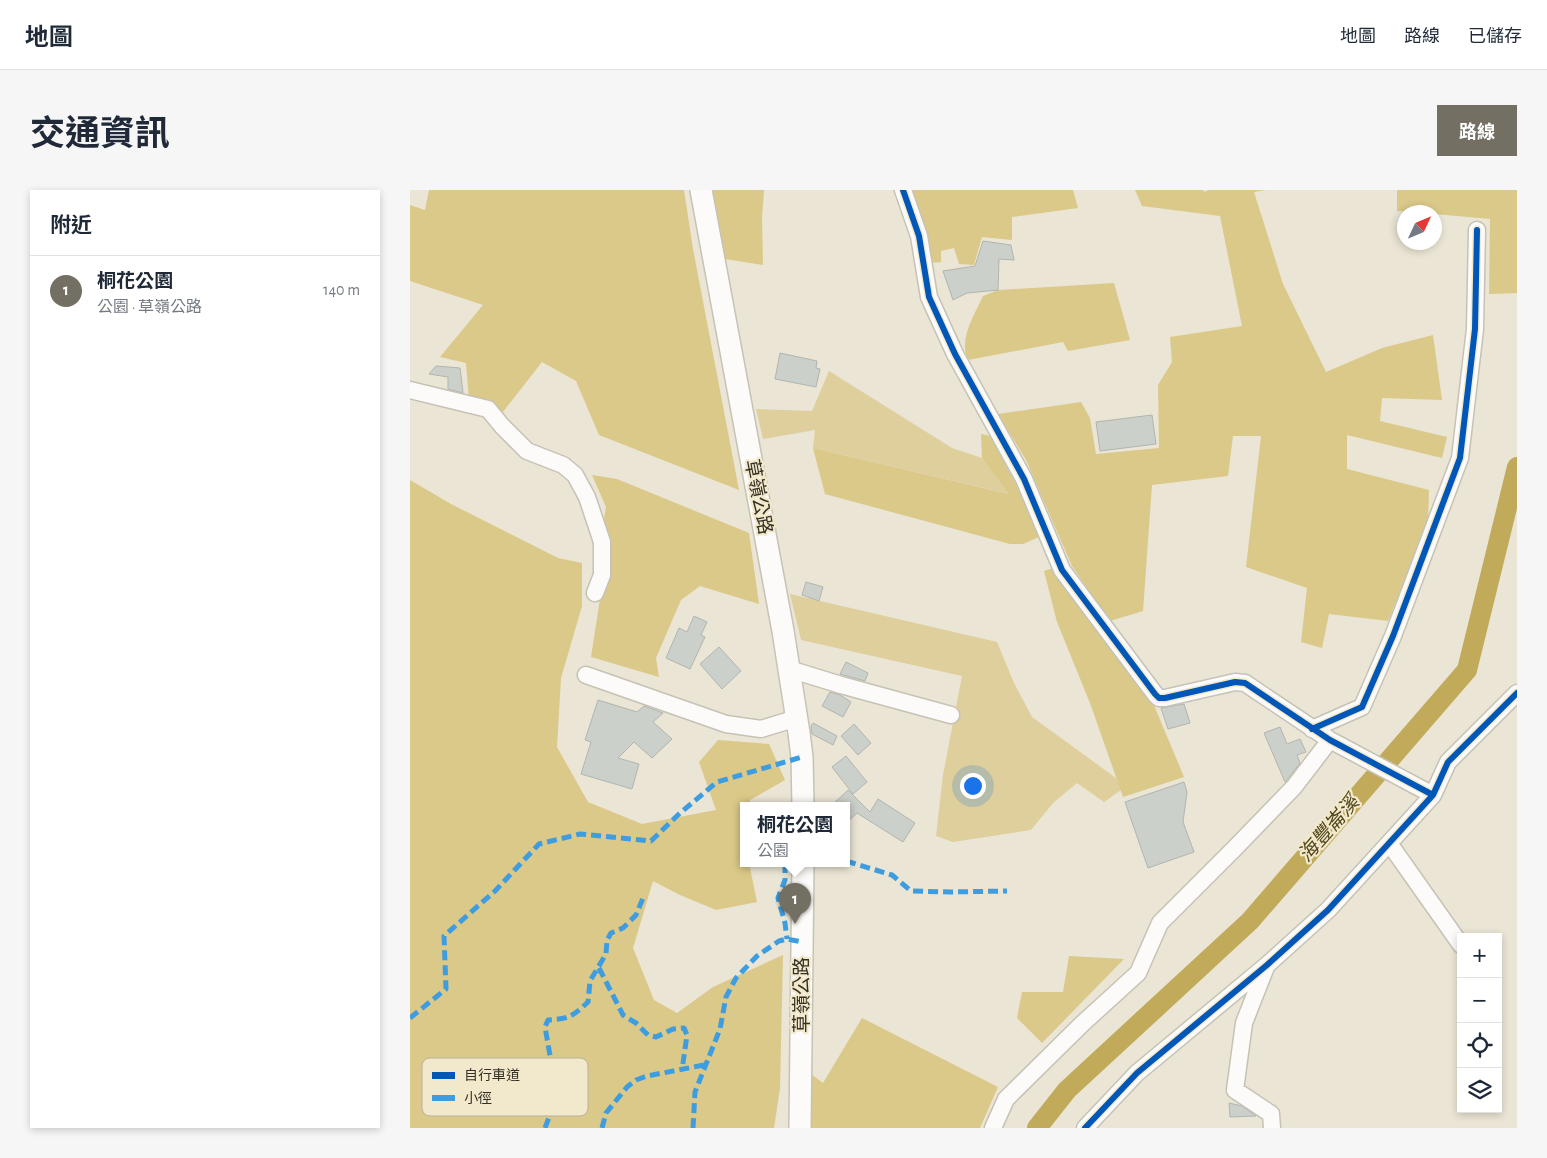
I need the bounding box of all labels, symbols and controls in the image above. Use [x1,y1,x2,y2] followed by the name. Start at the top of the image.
[25,26,73,50] text: 地圖
[1340,28,1376,46] text: 地圖
[1404,28,1440,46] text: 路線
[1468,28,1522,46] text: 已儲存
[1437,105,1517,156] button: 路線
[30,117,170,152] text: 交通資訊
[1397,205,1442,250] north arrow
[50,215,92,236] text: 附近
[97,272,173,291] text: 桐花公園
[63,282,69,298] text: 1
[323,282,360,298] text: 140 m
[97,299,202,315] text: 公園 · 草嶺公路
[741,457,777,536] street label: 草嶺公路
[960,773,986,799] your location
[1294,789,1365,866] water label: 海豐崙溪
[740,802,850,867] popup
[757,816,833,835] text: 桐花公園
[757,843,789,859] text: 公園
[779,883,811,924] pin: 1
[1457,933,1502,1113] map controls
[1457,933,1502,978] button: +
[791,957,812,1033] street label: 草嶺公路
[1457,978,1502,1023] button: −
[1457,1023,1502,1068] button: locate
[422,1058,588,1116] legend
[464,1068,520,1083] text: 自行車道
[1457,1068,1502,1113] button: layers
[464,1091,492,1106] text: 小徑

